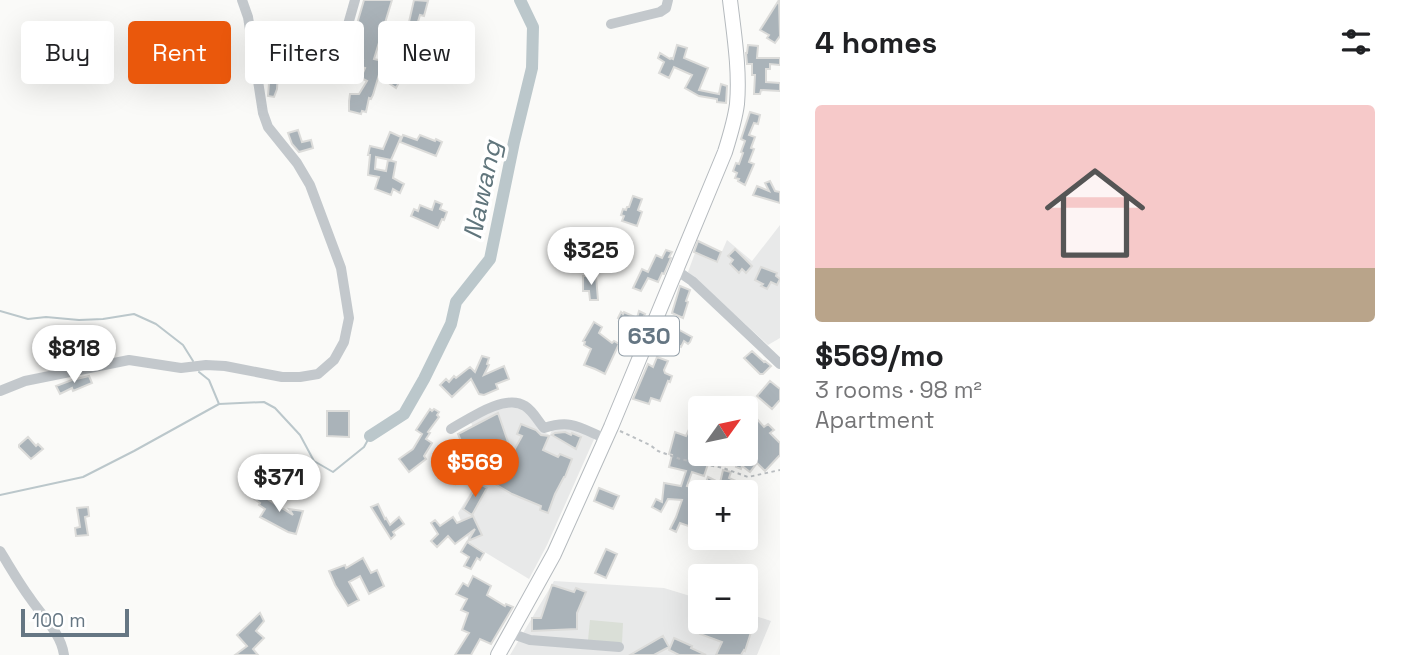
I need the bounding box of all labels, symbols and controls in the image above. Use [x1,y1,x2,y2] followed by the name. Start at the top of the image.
[21,21,114,84] chip: Buy
[128,21,231,84] chip: Rent
[245,21,364,84] chip: Filters
[378,21,475,84] chip: New
[815,23,937,62] text: 4 homes
[1337,23,1375,61] icon: filters
[455,136,509,243] water label: Nawang
[1032,150,1158,276] icon: home
[550,228,632,287] pin: $325
[563,235,619,265] text: $325
[619,316,679,356] road number: 630
[33,326,115,385] pin: $818
[48,333,100,363] text: $818
[815,336,944,375] text: $569/mo
[815,375,982,405] text: 3 rooms · 98 m²
[688,396,758,466] north arrow
[688,396,758,634] map controls
[815,405,935,435] text: Apartment
[434,440,516,499] pin: $569
[447,447,503,477] text: $569
[238,454,320,514] pin: $371
[254,462,304,492] text: $371
[688,480,758,550] button: +
[688,564,758,634] button: −
[21,606,130,638] scale bar
[32,608,86,633] text: 100 m

